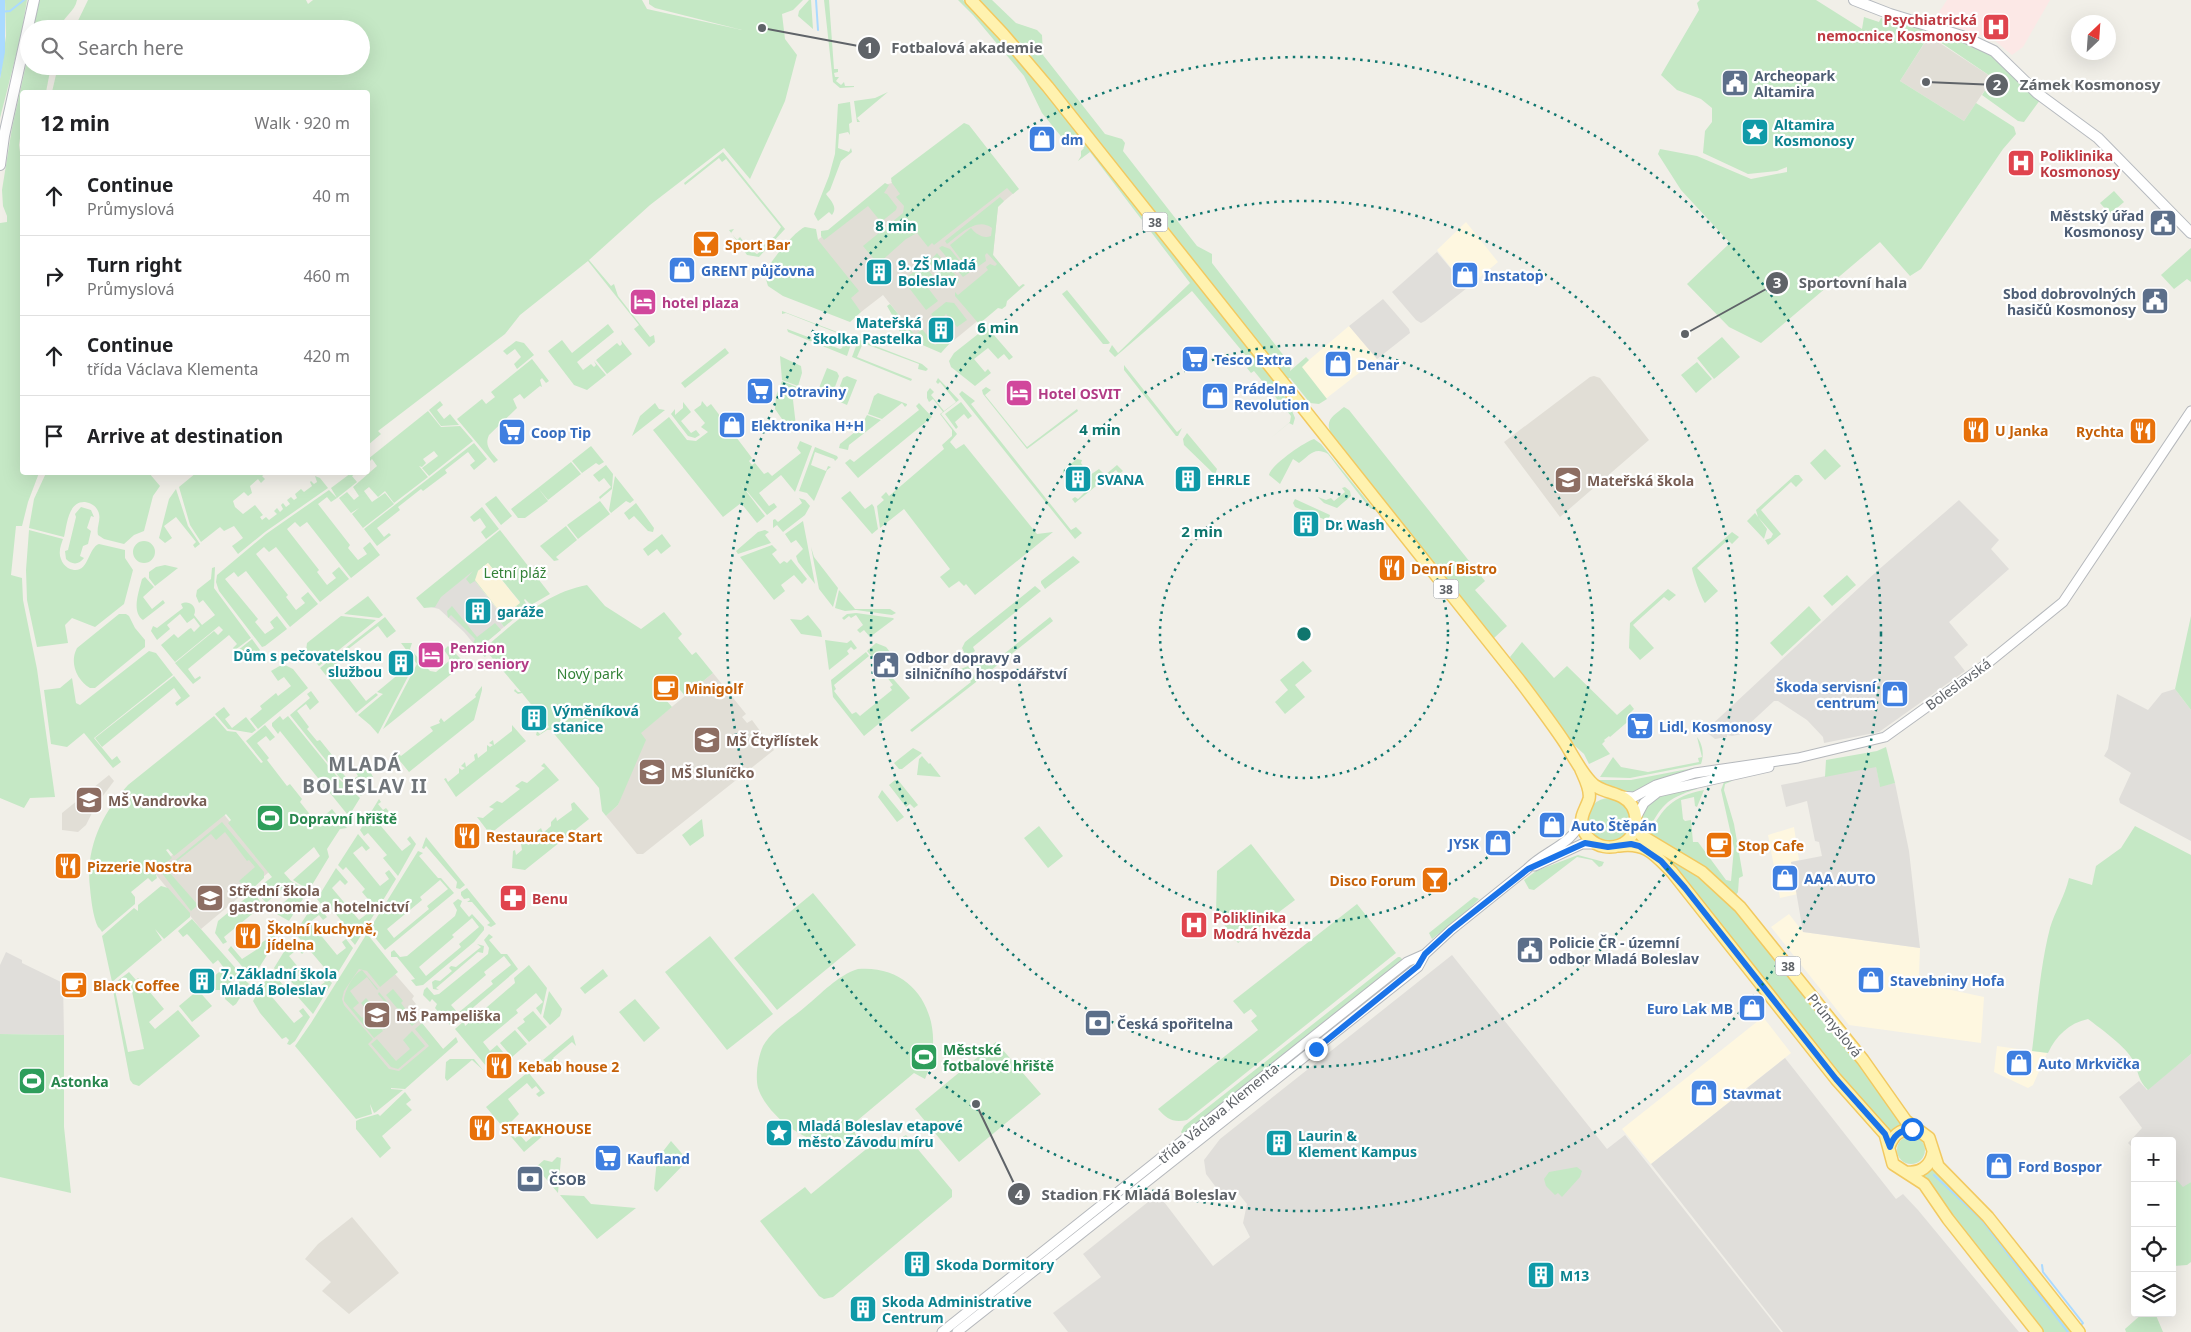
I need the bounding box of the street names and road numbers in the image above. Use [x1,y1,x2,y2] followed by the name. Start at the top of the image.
[1142,212,1168,232] road number: 38
[1434,580,1458,598] road number: 38
[1922,654,1994,714] street label: Boleslavská
[1776,956,1800,976] road number: 38
[1804,989,1866,1061] street label: Průmyslová
[1154,1058,1282,1168] street label: třída Václava Klementa

